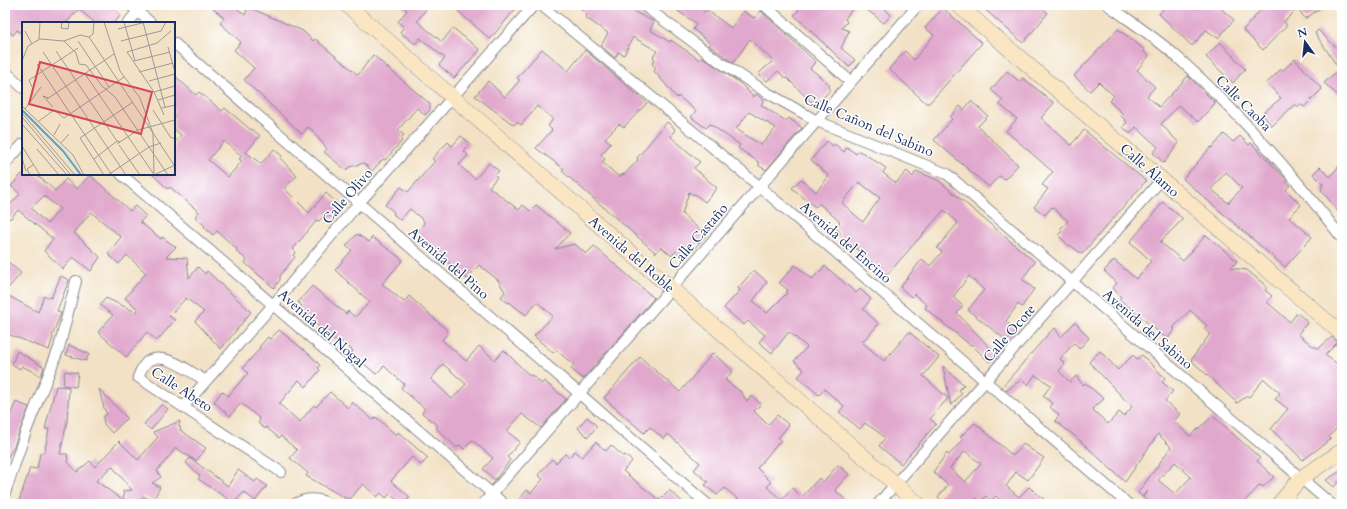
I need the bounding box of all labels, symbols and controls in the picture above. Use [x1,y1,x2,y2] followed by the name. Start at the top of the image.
[22,22,175,175] inset map
[1285,22,1325,62] north arrow
[1296,24,1310,41] text: N
[1212,71,1276,135] street label: Calle Caoba
[801,90,937,162] street label: Calle Cañon del Sabino
[1116,139,1184,202] street label: Calle Álamo
[318,164,377,228] street label: Calle Olivo
[796,197,896,288] street label: Avenida del Encino
[664,199,733,273] street label: Calle Castaño
[585,212,679,297] street label: Avenida del Roble
[404,223,493,304] street label: Avenida del Pino
[274,285,370,372] street label: Avenida del Nogal
[1099,285,1197,374] street label: Avenida del Sabino
[979,300,1040,366] street label: Calle Ocote
[147,362,217,417] street label: Calle Abeto

